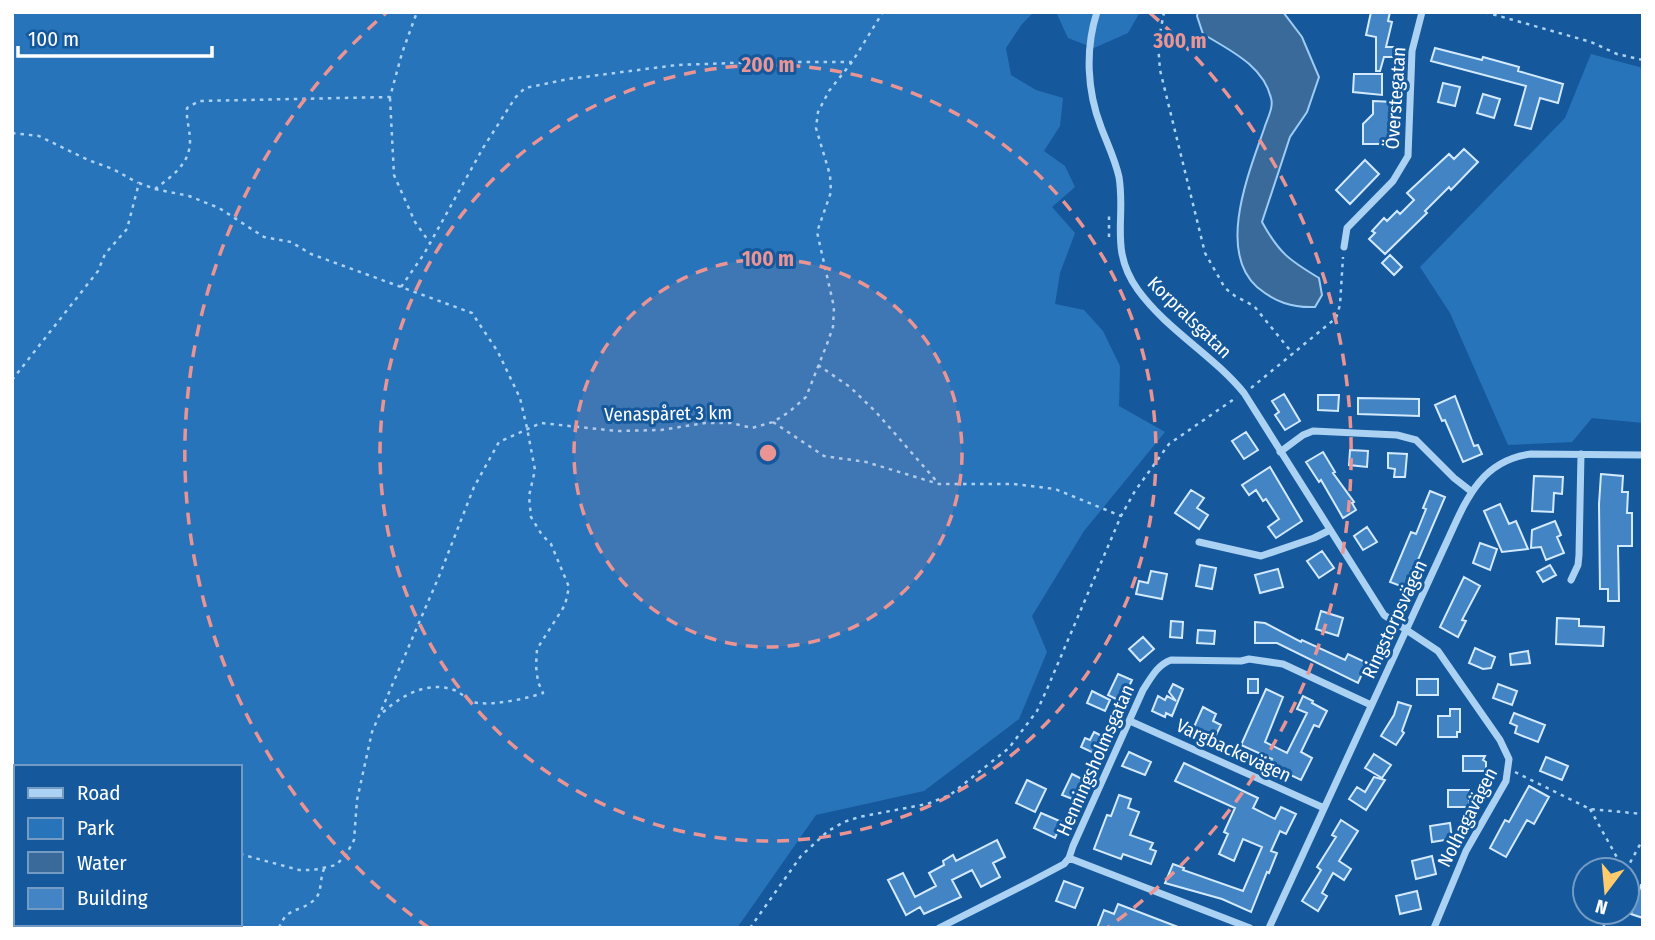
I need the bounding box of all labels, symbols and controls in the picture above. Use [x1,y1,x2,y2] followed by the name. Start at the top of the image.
[18,14,212,58] scale bar
[28,26,79,52] text: 100 m
[1152,28,1207,54] text: 300 m
[1380,46,1411,150] street label: Överstegatan
[740,52,795,78] text: 200 m
[742,246,794,272] text: 100 m
[1143,272,1237,363] street label: Korpralsgatan
[604,401,732,426] street label: Venaspåret 3 km
[756,441,780,465] centre of rings
[1357,556,1432,682] street label: Ringstorpsvägen
[1052,681,1139,840] street label: Henningsholmsgatan
[1173,714,1295,787] street label: Vargbackevägen
[1433,764,1502,871] street label: Nolhagavägen
[14,765,242,926] legend
[77,780,121,806] text: Road
[77,815,115,841] text: Park
[77,850,127,876] text: Water
[1571,856,1641,926] north arrow
[77,885,148,911] text: Building
[1593,894,1610,919] text: N

